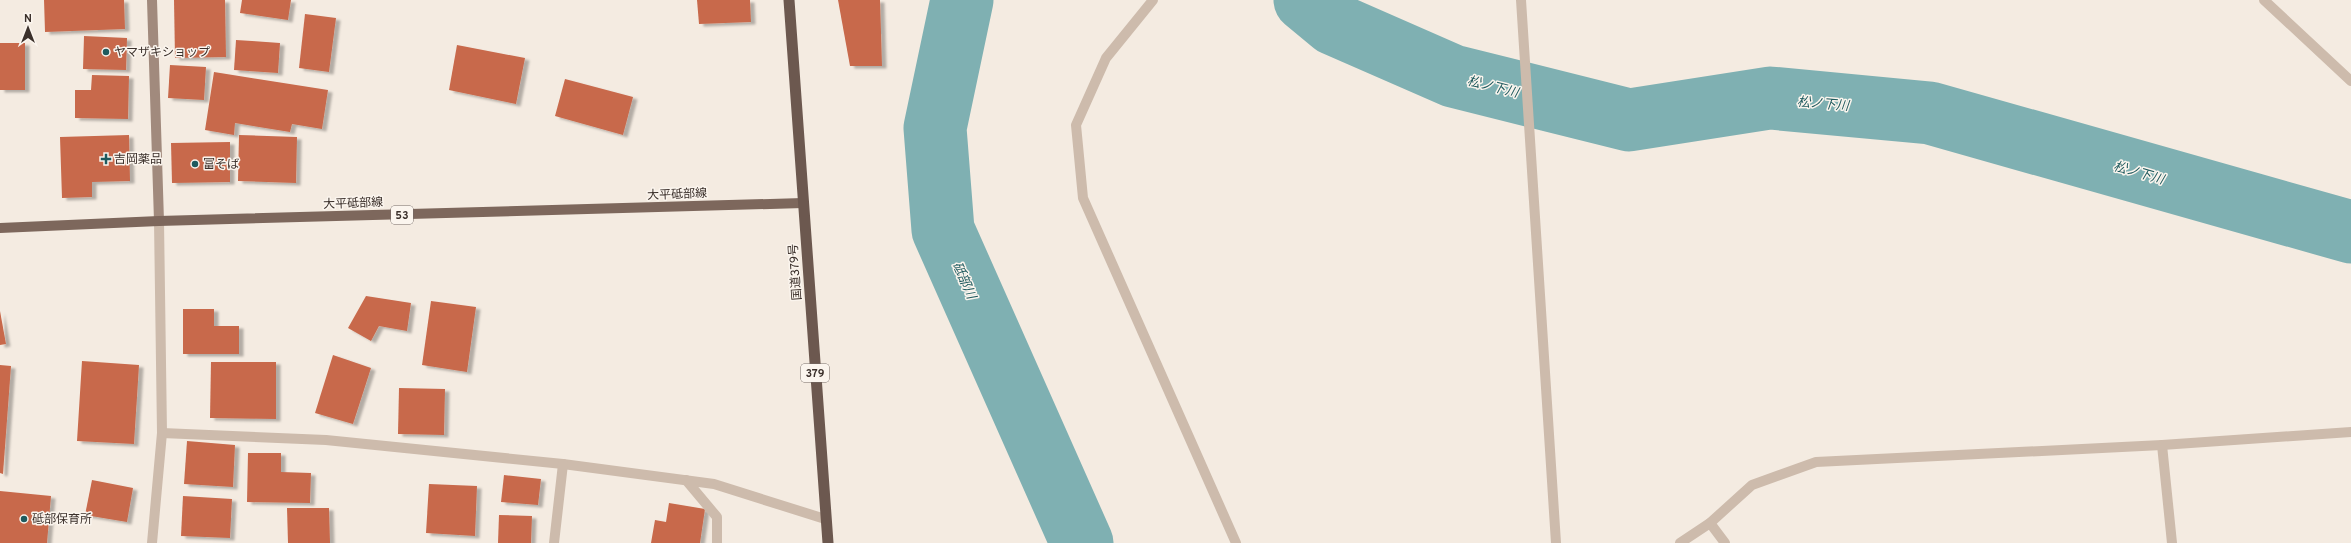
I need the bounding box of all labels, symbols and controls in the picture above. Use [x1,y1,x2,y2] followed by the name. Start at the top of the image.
[8,8,48,48] north arrow
[24,12,32,26] text: N
[114,45,210,61] place label: ヤマザキショップ
[101,47,111,57] marker: ヤマザキショップ
[1465,74,1522,102] water label: 松ノ下川
[1796,95,1851,115] water label: 松ノ下川
[114,152,162,168] place label: 吉岡薬品
[101,154,111,164] marker: 吉岡薬品
[203,157,239,173] place label: 富そば
[190,159,200,169] marker: 富そば
[2111,159,2168,189] water label: 松ノ下川
[647,186,707,204] street label: 大平砥部線
[323,195,383,213] street label: 大平砥部線
[391,206,413,224] road number: 53
[786,243,806,301] street label: 国道379号
[948,260,979,304] water label: 砥部川
[801,364,829,382] road number: 379
[32,512,92,528] place label: 砥部保育所
[19,514,29,524] marker: 砥部保育所

